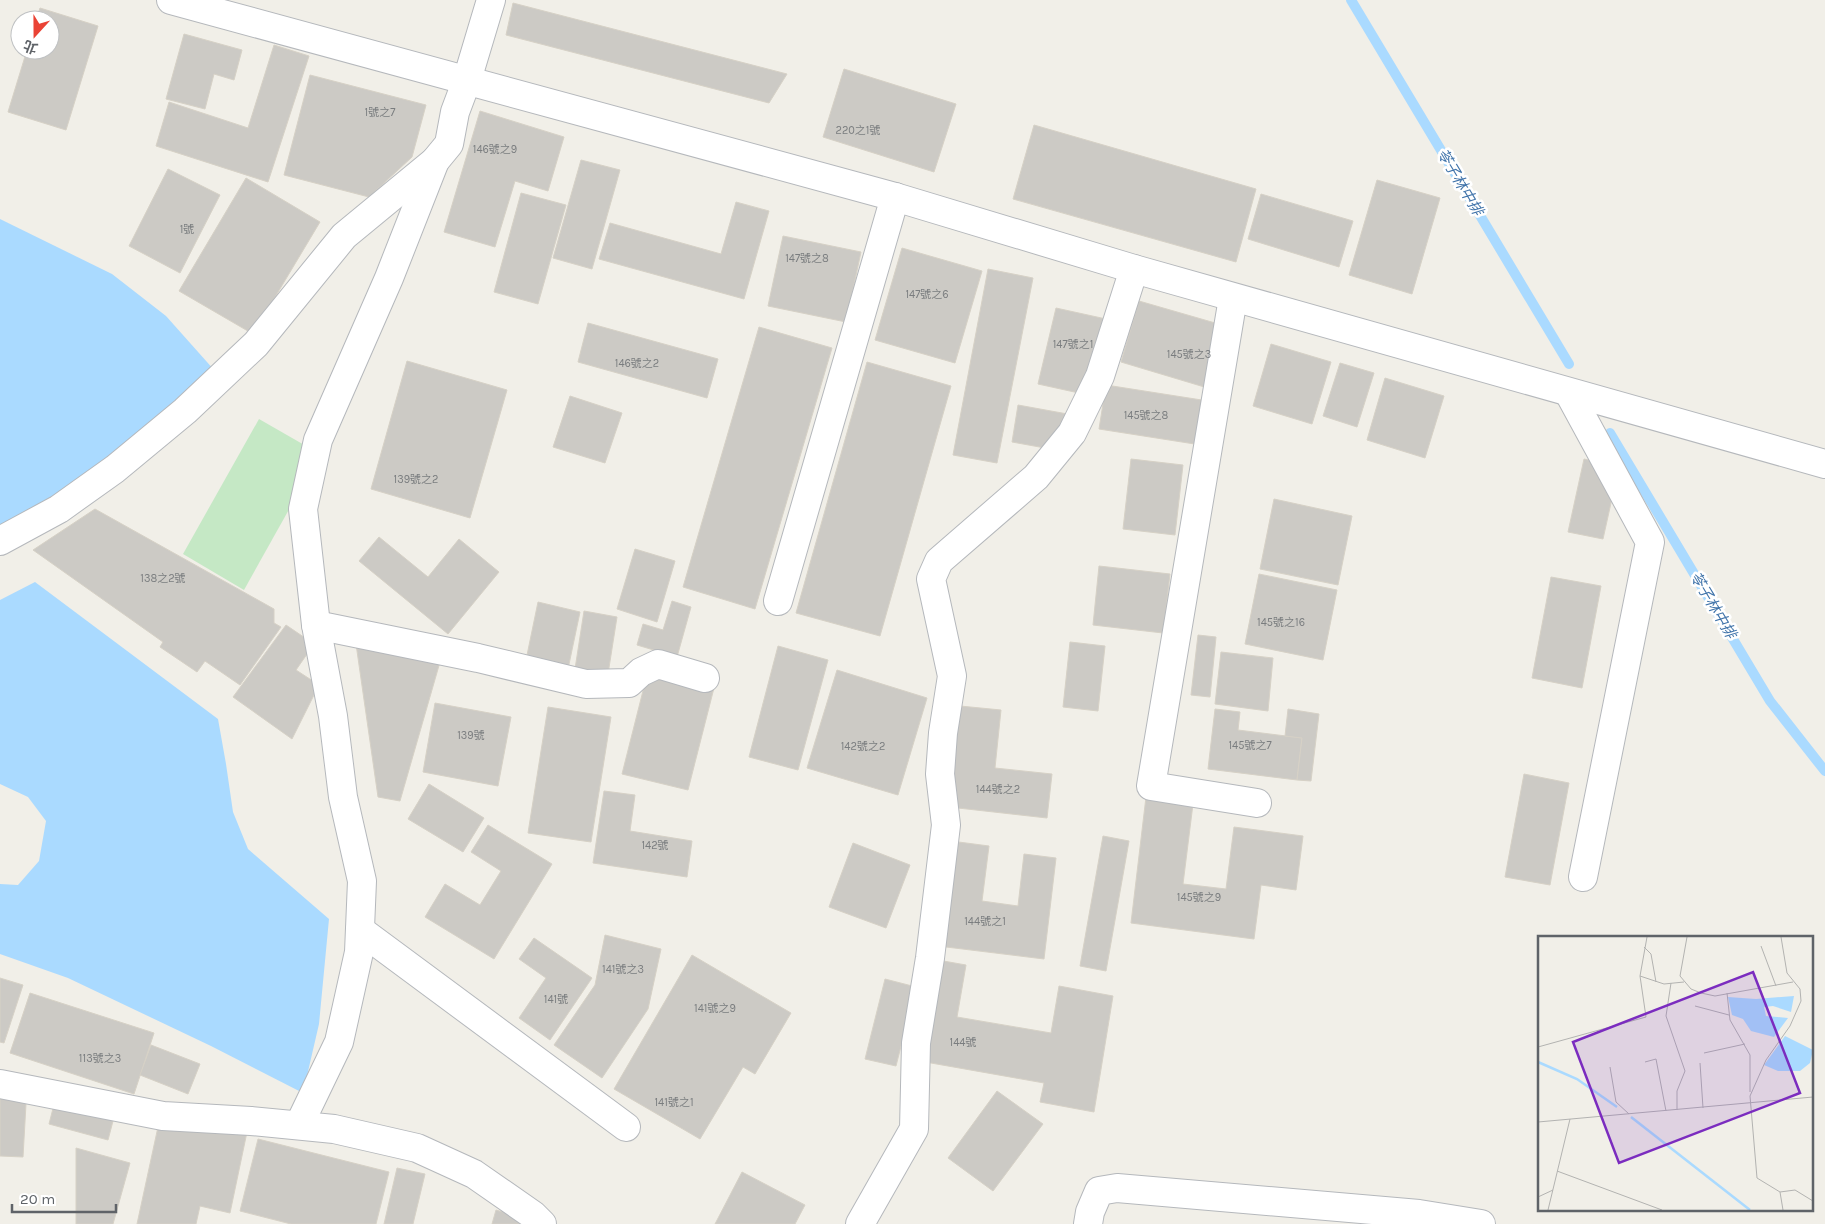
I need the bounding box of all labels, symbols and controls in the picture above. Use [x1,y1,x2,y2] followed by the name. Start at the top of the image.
[10,10,60,60] north arrow
[21,36,40,57] text: 北
[365,106,395,119] house number: 1號之7
[836,124,880,137] house number: 220之1號
[473,143,517,156] house number: 146號之9
[1433,145,1488,220] water label: 苓子林中排
[180,223,194,236] house number: 1號
[785,252,829,265] house number: 147號之8
[905,288,949,301] house number: 147號之6
[1053,338,1093,351] house number: 147號之1
[1167,348,1211,361] house number: 145號之3
[615,357,659,370] house number: 146號之2
[1124,409,1169,422] house number: 145號之8
[394,473,438,486] house number: 139號之2
[1686,568,1741,643] water label: 苓子林中排
[140,572,186,585] house number: 138之2號
[1257,616,1305,629] house number: 145號之16
[457,729,485,742] house number: 139號
[1228,739,1272,752] house number: 145號之7
[841,740,885,753] house number: 142號之2
[976,783,1020,796] house number: 144號之2
[641,839,669,852] house number: 142號
[1177,891,1221,904] house number: 145號之9
[964,915,1006,928] house number: 144號之1
[1538,936,1812,1212] inset map
[602,963,644,976] house number: 141號之3
[544,993,568,1006] house number: 141號
[694,1002,736,1015] house number: 141號之9
[950,1036,976,1049] house number: 144號
[79,1052,121,1065] house number: 113號之3
[654,1096,694,1109] house number: 141號之1
[12,1182,116,1214] scale bar
[20,1190,55,1208] text: 20 m

